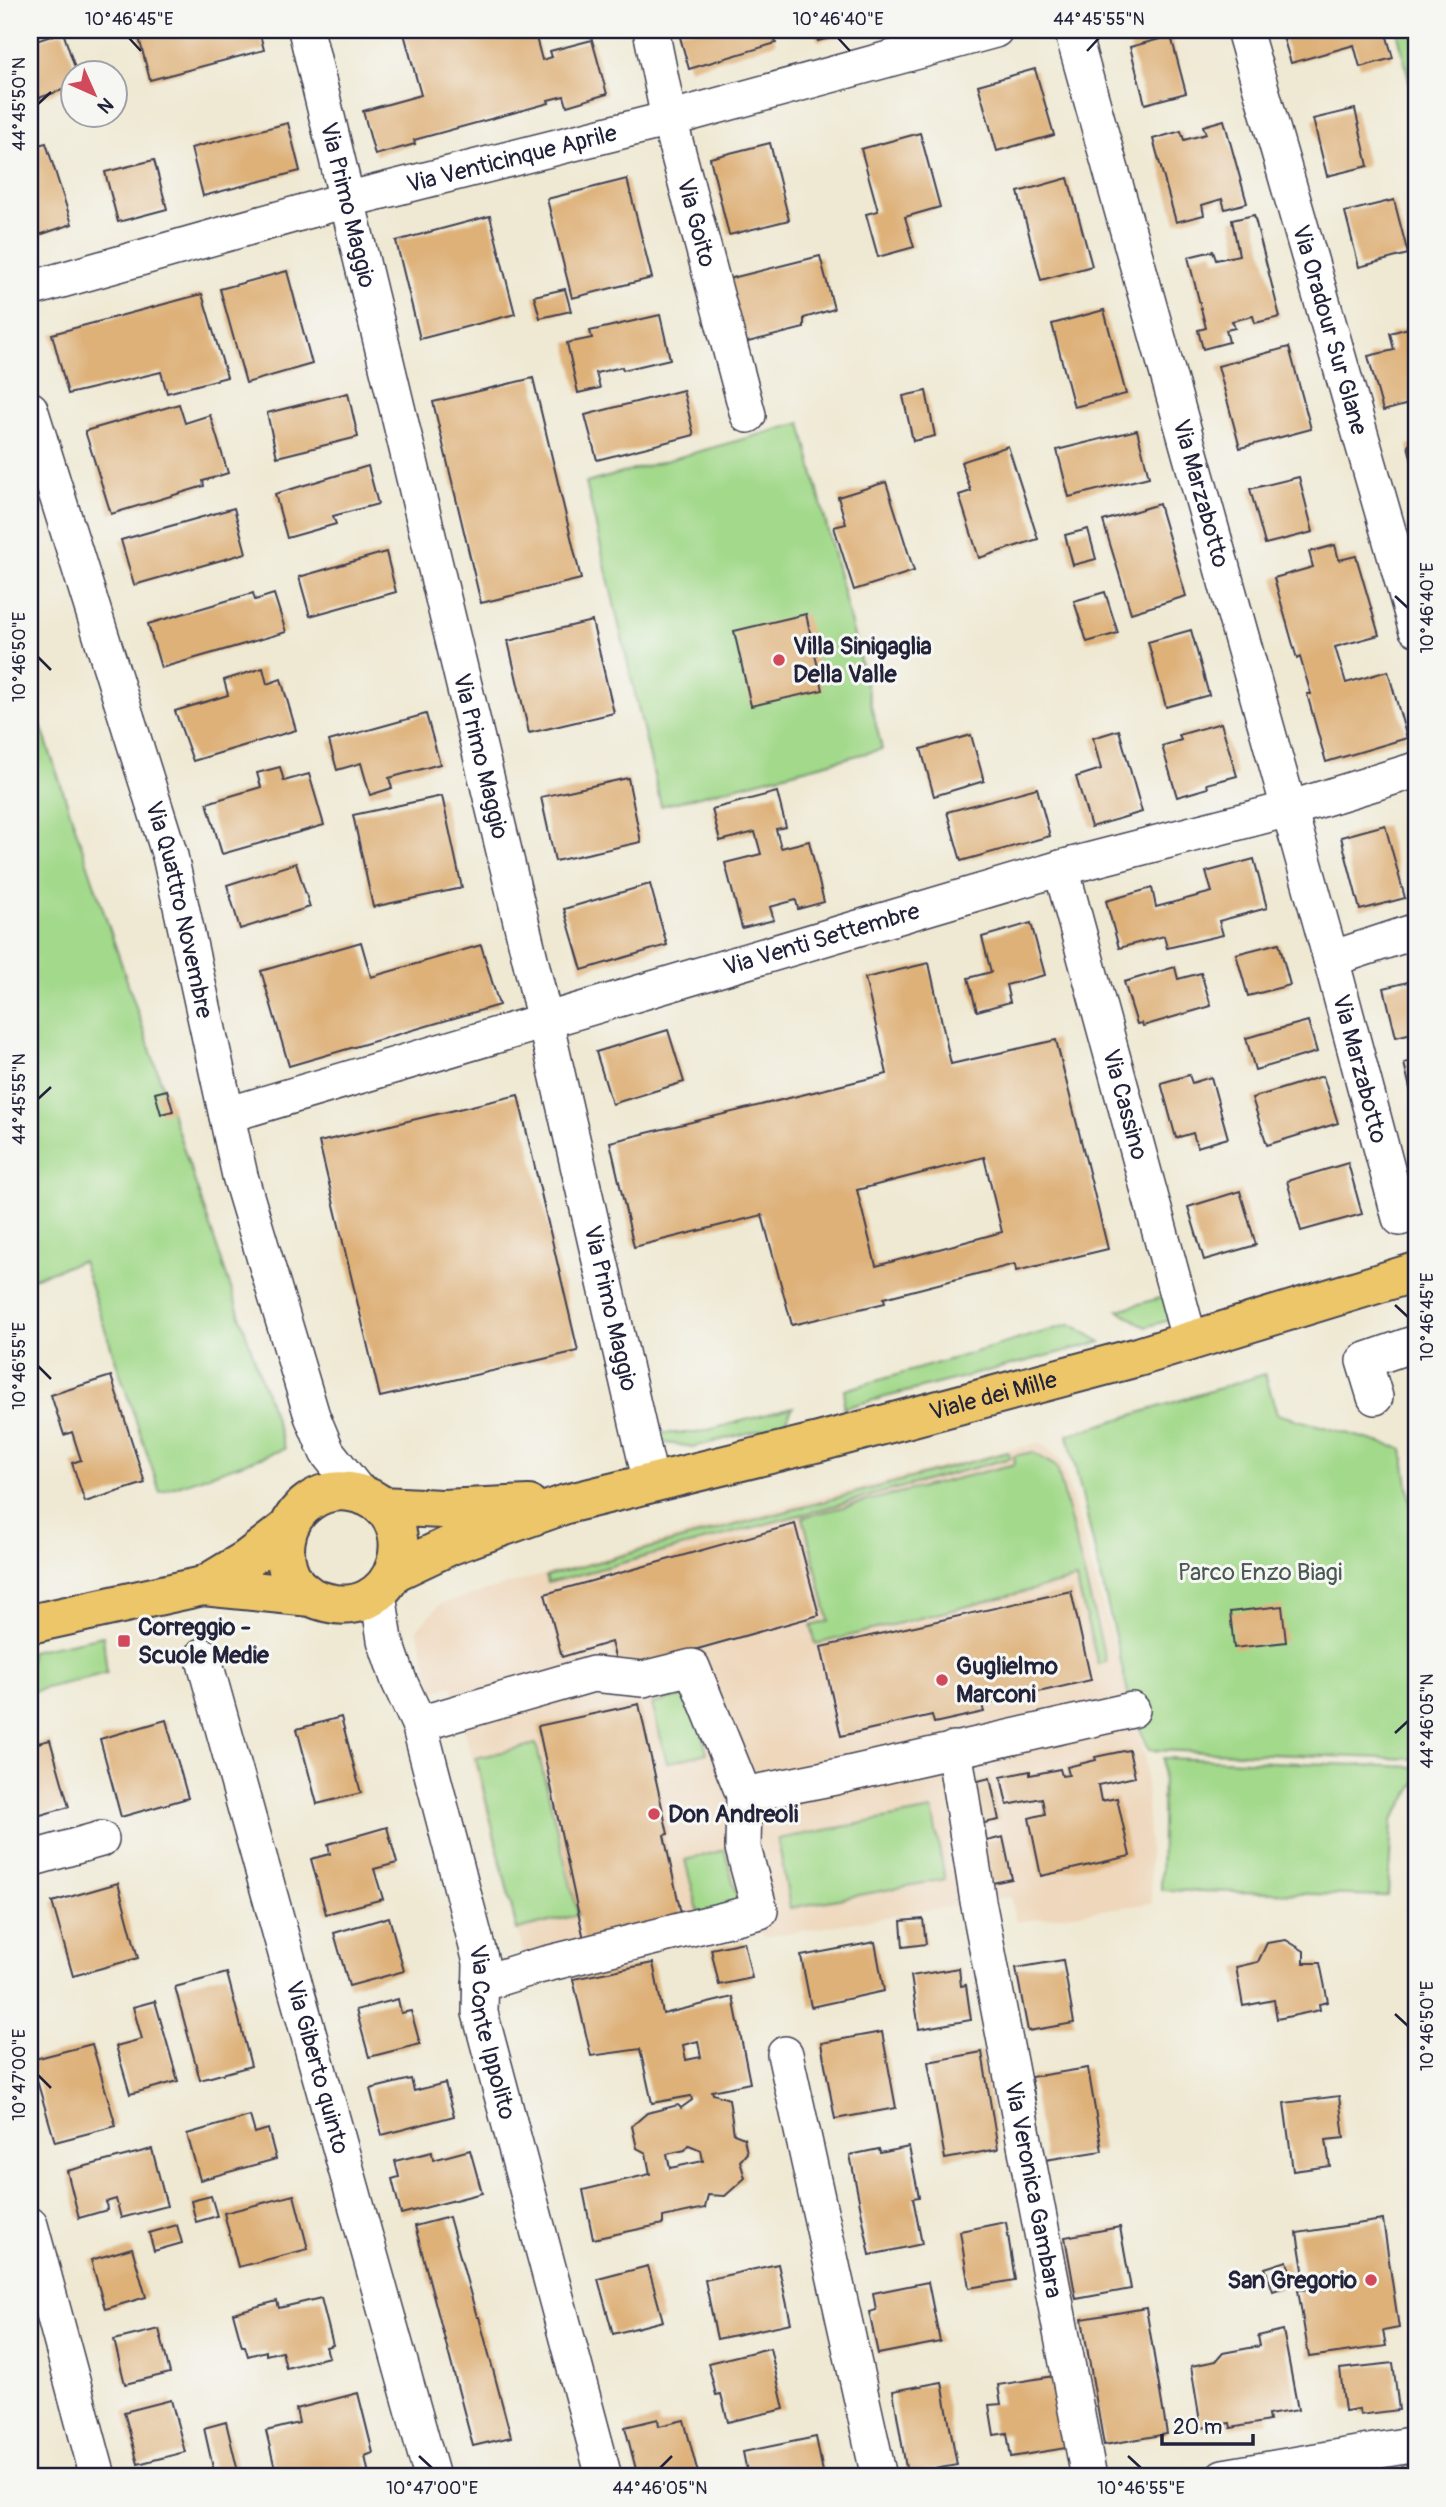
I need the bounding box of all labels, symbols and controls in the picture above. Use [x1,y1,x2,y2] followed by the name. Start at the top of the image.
[85,8,173,31] text: 10°46'45"E
[792,8,884,31] text: 10°46'40"E
[1053,8,1145,31] text: 44°45'55"N
[8,57,31,151] text: 44°45'50"N
[60,60,130,130] north arrow
[92,92,118,118] text: N
[403,118,620,199] street label: Via Venticinque Aprile
[314,119,382,291] street label: Via Primo Maggio
[671,175,722,270] street label: Via Goito
[1286,221,1374,438] street label: Via Oradour Sur Glane
[1167,416,1236,571] street label: Via Marzabotto
[1416,562,1439,654] text: 10°46'40"E
[8,612,31,702] text: 10°46'50"E
[793,632,932,689] place label: Villa Sinigaglia Della Valle
[771,652,787,668] marker: Villa Sinigaglia Della Valle
[447,670,515,842] street label: Via Primo Maggio
[139,798,220,1021] street label: Via Quattro Novembre
[720,896,923,982] street label: Via Venti Settembre
[1327,991,1394,1146] street label: Via Marzabotto
[1096,1046,1154,1163] street label: Via Cassino
[8,1053,31,1145] text: 44°45'55"N
[578,1222,644,1394] street label: Via Primo Maggio
[1416,1273,1439,1361] text: 10°46'45"E
[8,1322,31,1410] text: 10°46'55"E
[926,1365,1060,1426] street label: Viale dei Mille
[1178,1558,1342,1587] park label: Parco Enzo Biagi
[138,1613,270,1670] place label: Correggio - Scuole Medie
[116,1633,132,1649] marker: Correggio - Scuole Medie
[956,1652,1058,1709] place label: Guglielmo Marconi
[934,1672,950,1688] marker: Guglielmo Marconi
[1416,1674,1439,1768] text: 44°46'05"N
[668,1800,798,1829] place label: Don Andreoli
[646,1806,662,1822] marker: Don Andreoli
[463,1942,522,2123] street label: Via Conte Ippolito
[280,1977,356,2157] street label: Via Giberto quinto
[1416,1981,1439,2071] text: 10°46'50"E
[8,2029,31,2121] text: 10°47'00"E
[999,2079,1069,2300] street label: Via Veronica Gambara
[1227,2266,1357,2295] place label: San Gregorio
[1363,2272,1379,2288] marker: San Gregorio
[1162,2402,1254,2446] scale bar
[1173,2414,1222,2441] text: 20 m
[386,2477,478,2500] text: 10°47'00"E
[613,2477,707,2500] text: 44°46'05"N
[1097,2477,1185,2500] text: 10°46'55"E

